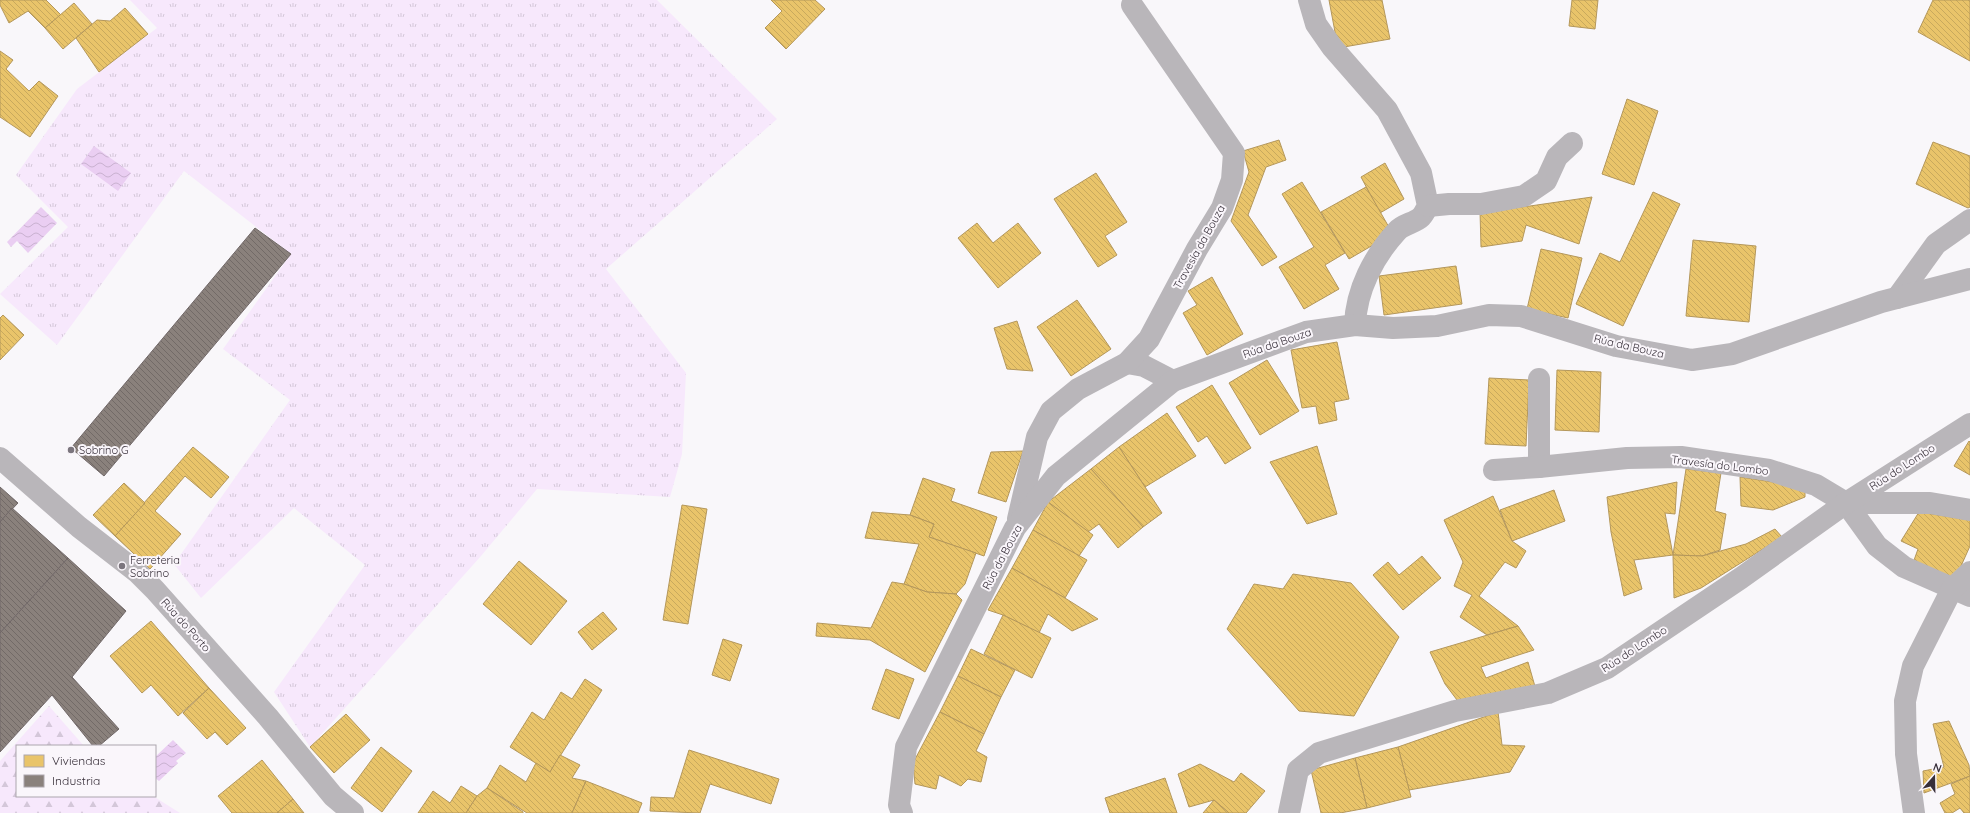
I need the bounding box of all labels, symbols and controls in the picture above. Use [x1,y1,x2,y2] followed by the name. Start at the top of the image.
[1170,202,1228,292] street label: Travesía da Bouza
[1241,325,1313,361] street label: Rúa da Bouza
[1593,331,1665,361] street label: Rúa da Bouza
[1867,440,1938,493] street label: Rúa do Lombo
[79,443,129,457] place label: Sobrino G
[66,445,76,455] marker: Sobrino G
[1671,452,1770,478] street label: Travesía do Lombo
[979,522,1025,592] street label: Rúa da Bouza
[130,553,180,580] place label: Ferreteria Sobrino
[117,561,127,571] marker: Ferreteria Sobrino
[158,595,214,655] street label: Rúa do Porto
[1599,622,1670,675] street label: Rúa do Lombo
[16,745,156,797] legend
[52,753,106,768] text: Viviendas
[1914,757,1954,797] north arrow
[1931,760,1944,776] text: N
[52,773,100,788] text: Industria

